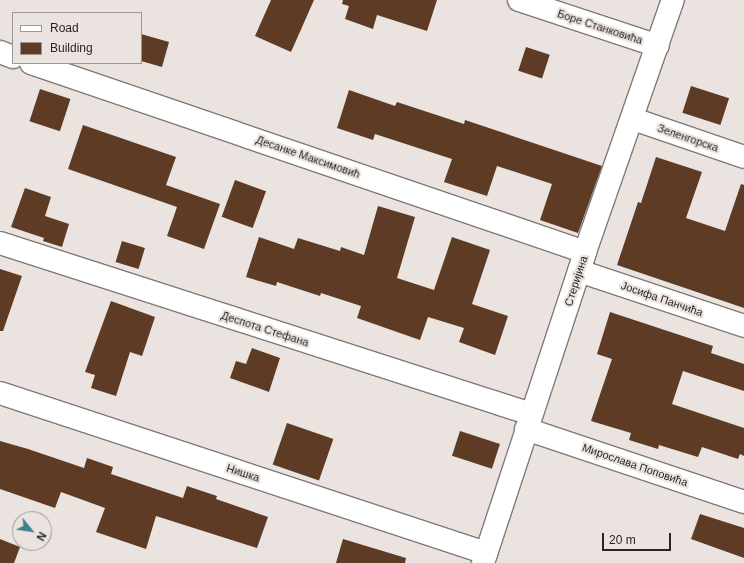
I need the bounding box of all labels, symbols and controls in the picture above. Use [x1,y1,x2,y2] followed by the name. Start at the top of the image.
[556,7,644,47] street label: Боре Станковића
[12,12,142,64] legend
[50,21,79,35] text: Road
[50,41,93,55] text: Building
[656,121,720,155] street label: Зеленгорска
[254,133,362,181] street label: Десанке Максимовић
[562,254,590,308] street label: Стеријина
[619,279,705,319] street label: Јосифа Панчића
[220,309,310,349] street label: Деспота Стефана
[580,441,690,489] street label: Мирослава Поповића
[225,461,261,485] street label: Нишка
[12,511,52,551] north arrow
[604,525,673,551] scale bar
[34,530,49,543] text: N
[609,533,636,547] text: 20 m

